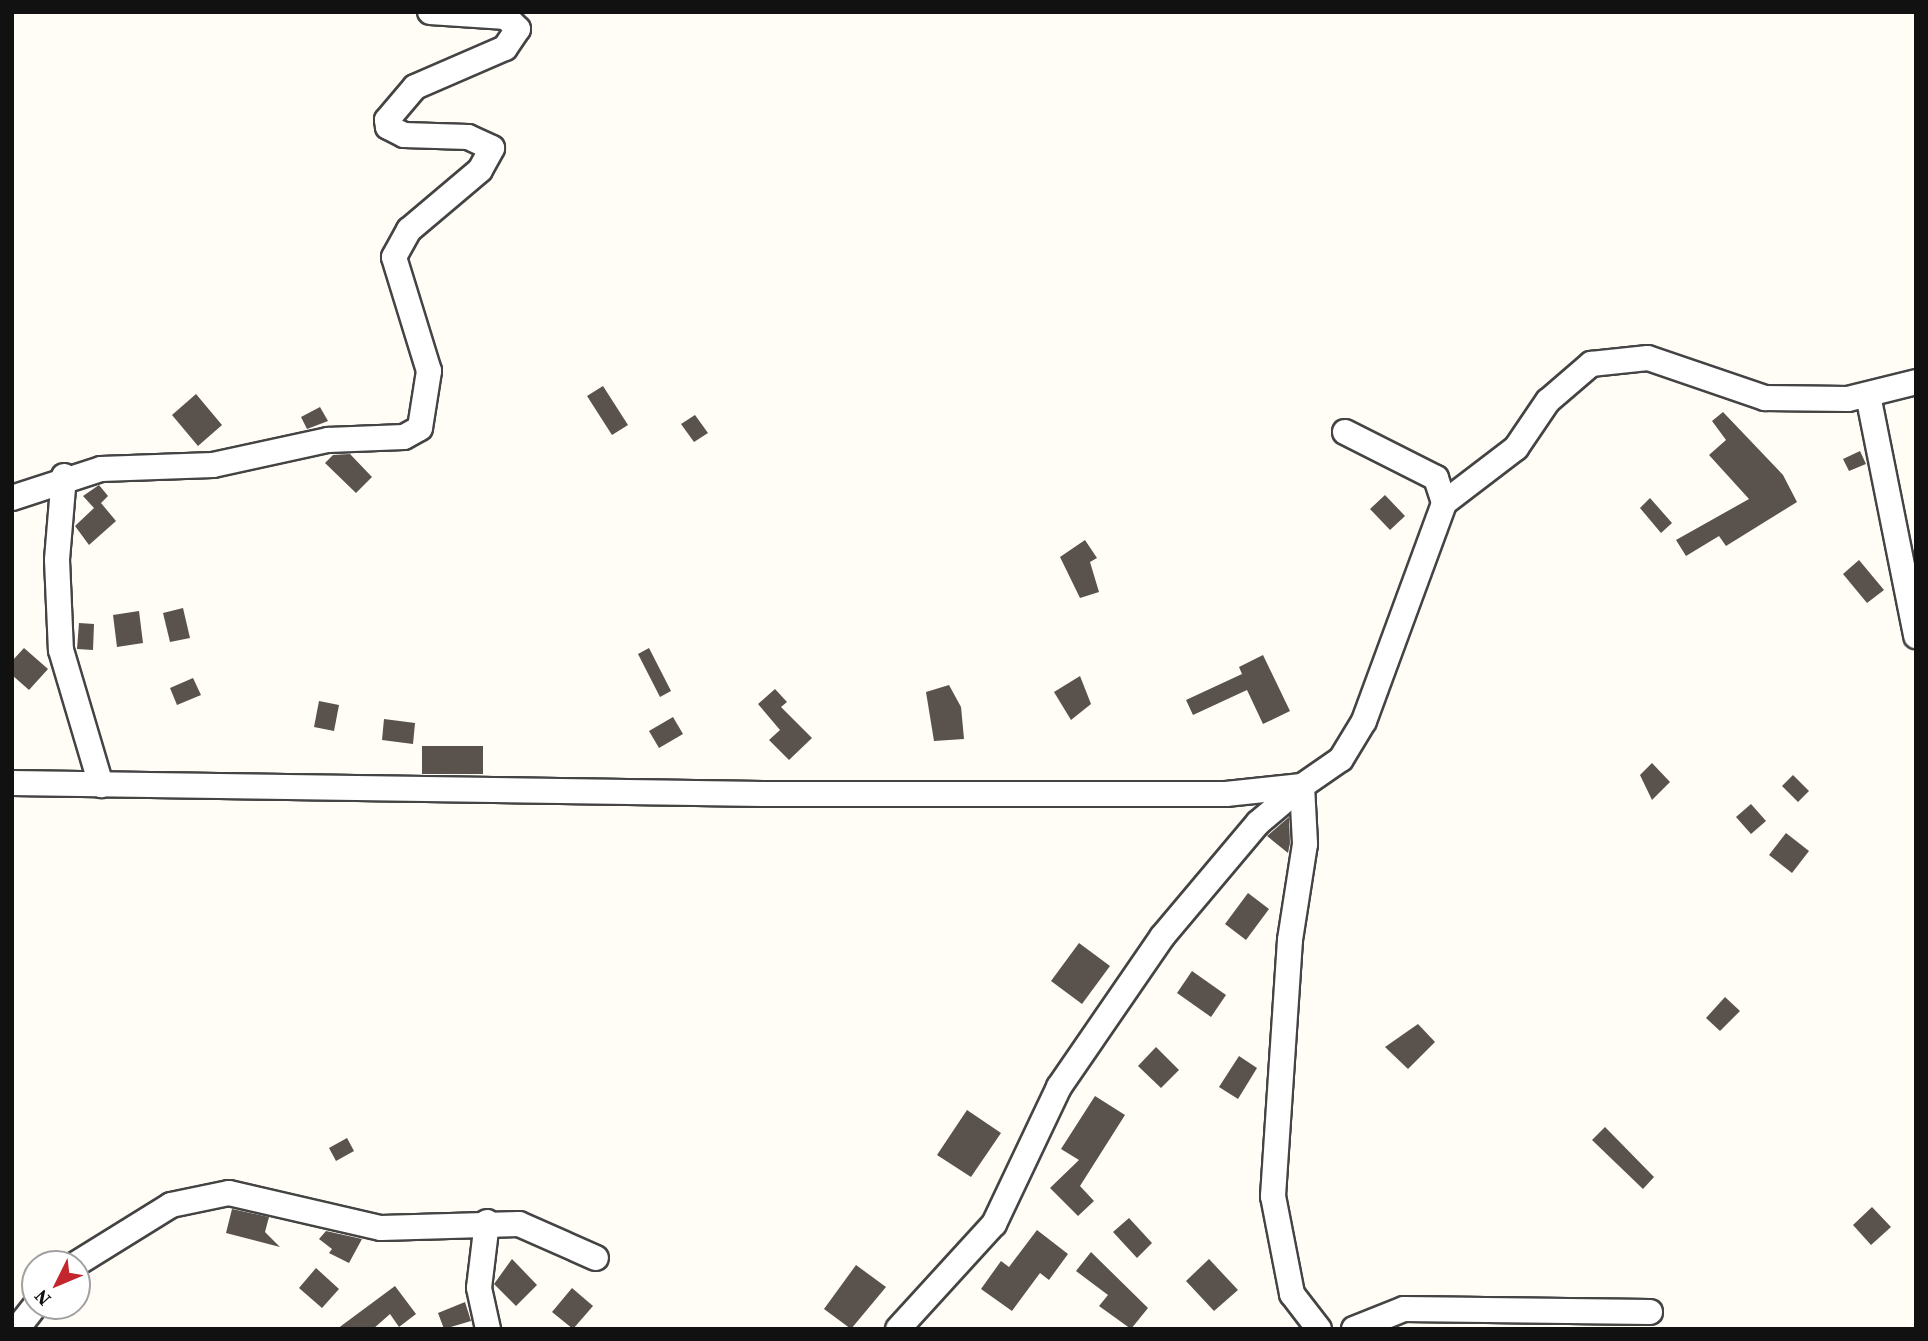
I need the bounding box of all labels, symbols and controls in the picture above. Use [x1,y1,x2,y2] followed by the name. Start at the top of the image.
[21,1250,91,1320] north arrow
[28,1284,56,1312] text: N

